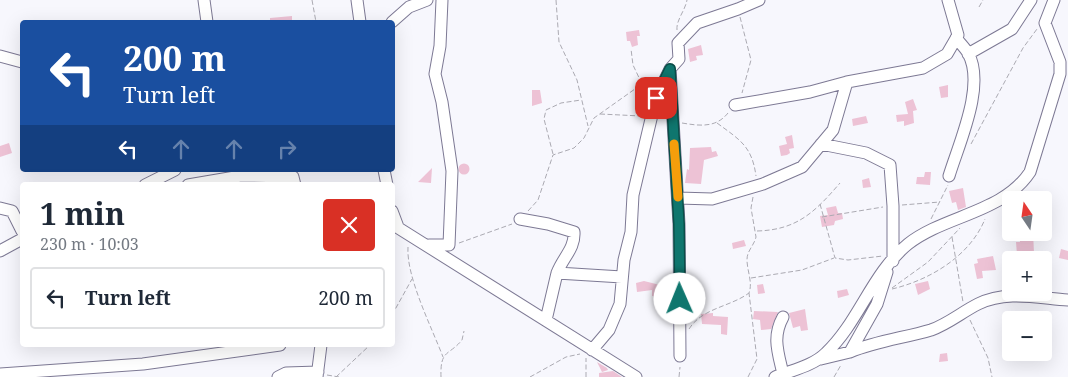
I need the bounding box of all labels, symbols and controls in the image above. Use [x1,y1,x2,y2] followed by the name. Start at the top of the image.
[123,34,226,81] text: 200 m
[40,40,105,105] icon: left
[635,77,677,119] pin
[123,79,215,109] text: Turn left
[642,84,670,112] icon: arrive
[114,135,142,163] icon: left
[167,135,195,163] icon: ahead
[220,135,248,163] icon: ahead
[273,135,301,163] icon: right
[1002,191,1052,241] north arrow
[1002,191,1052,361] map controls
[40,193,125,234] text: 1 min
[323,199,375,251] button: close
[40,233,139,255] text: 230 m · 10:03
[1002,251,1052,301] button: +
[653,272,705,324] position arrow
[42,284,70,312] icon: left
[85,285,171,311] text: Turn left
[318,285,373,311] text: 200 m
[1002,311,1052,361] button: −

